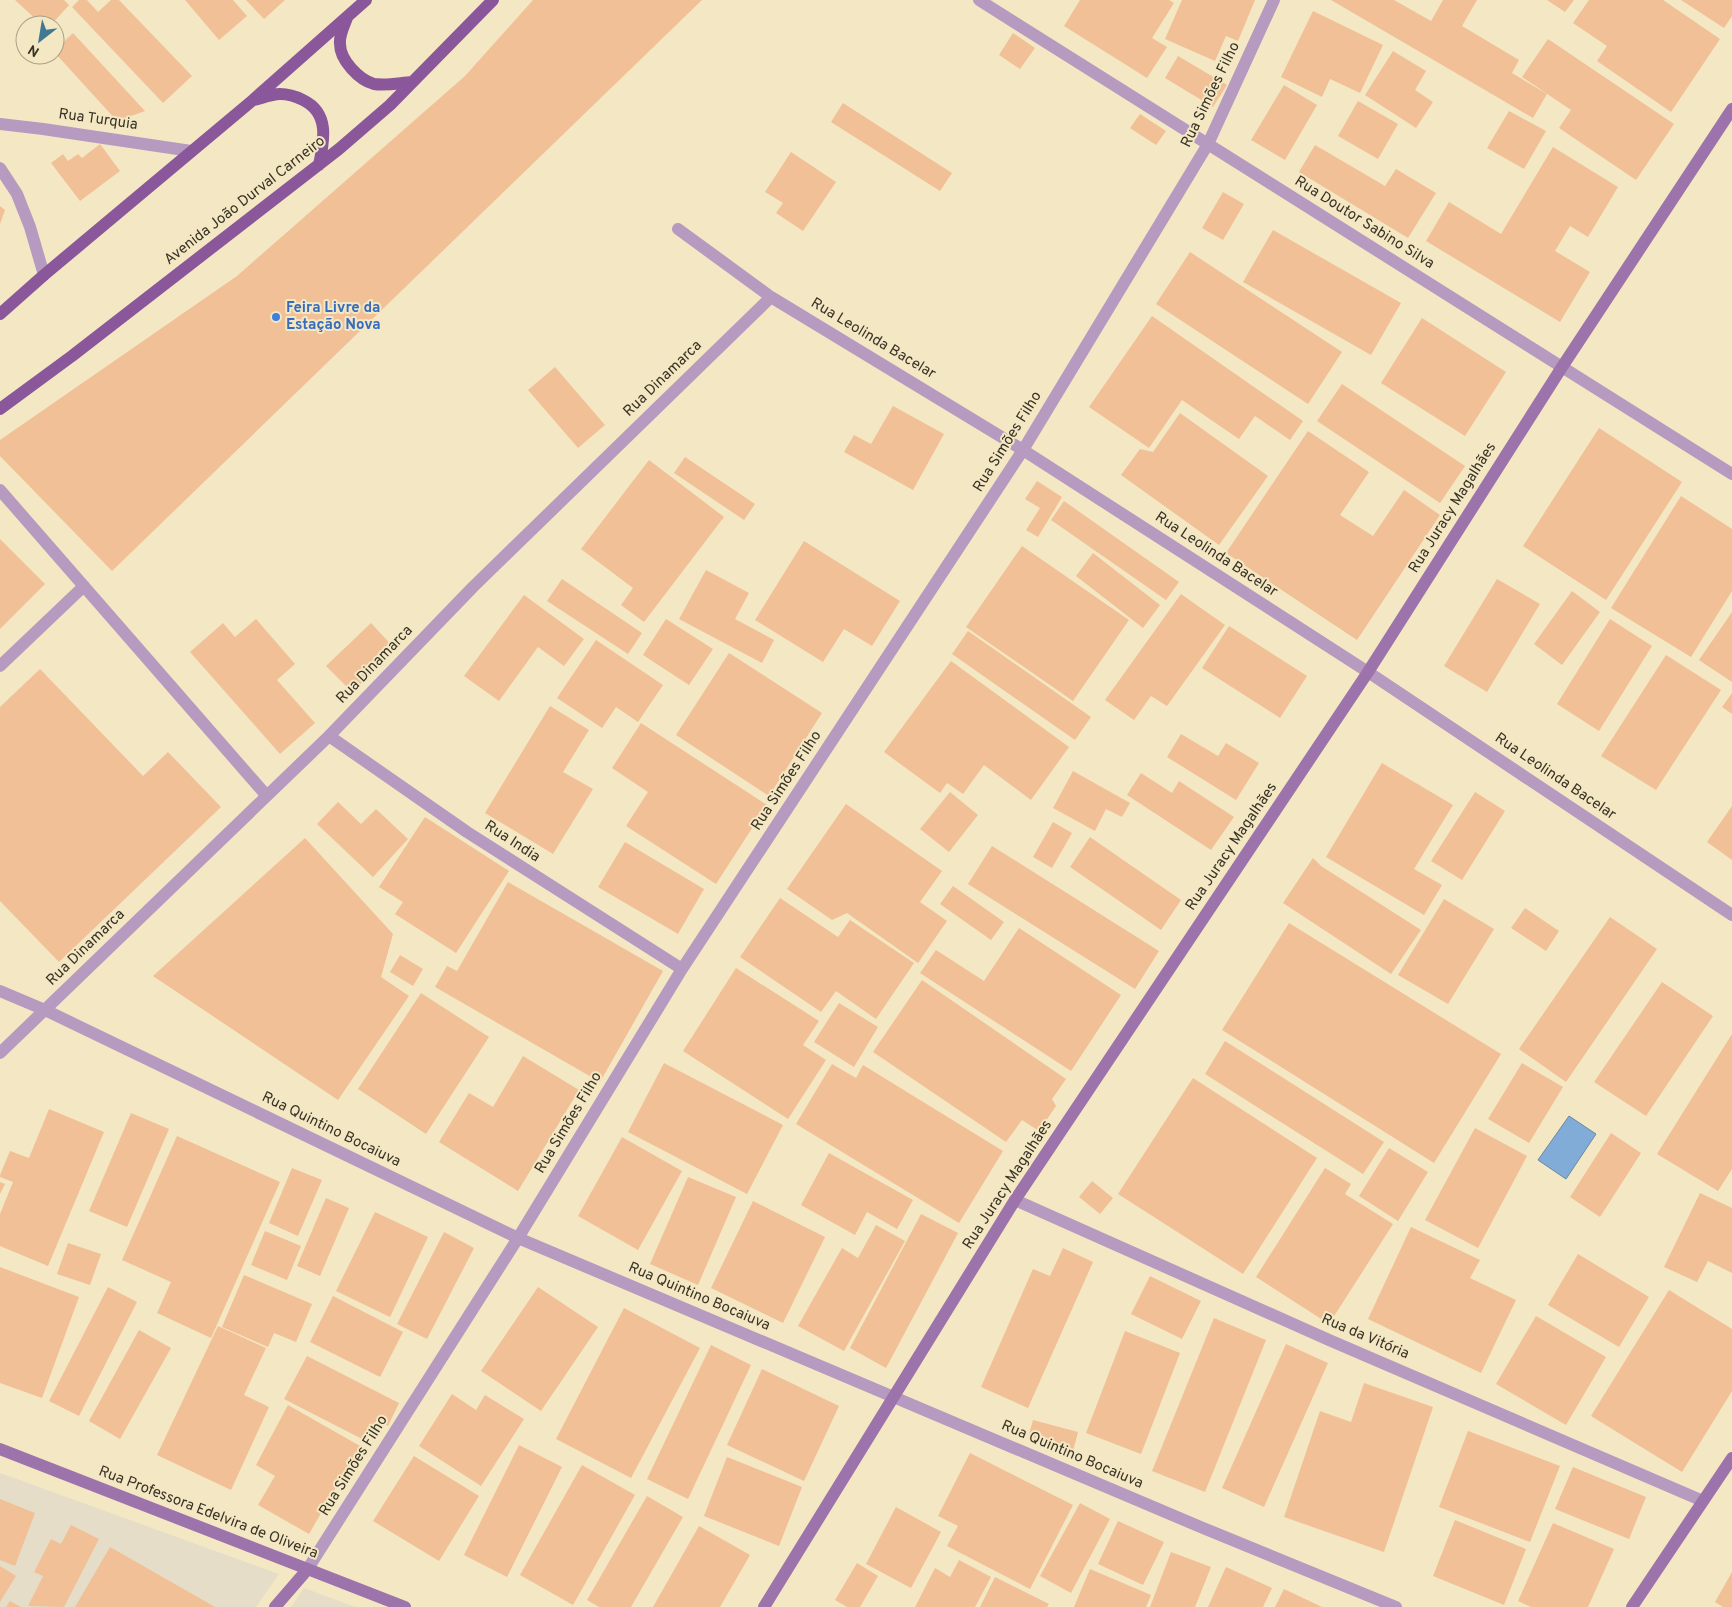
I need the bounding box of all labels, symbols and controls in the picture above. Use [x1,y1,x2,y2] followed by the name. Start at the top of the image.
[15,15,65,65] north arrow
[1177,39,1245,151] street label: Rua Simões Filho
[25,40,43,60] text: N
[57,105,139,135] street label: Rua Turquia
[161,132,329,270] street label: Avenida João Durval Carneiro
[1290,172,1438,274] street label: Rua Doutor Sabino Silva
[807,294,939,384] street label: Rua Leolinda Bacelar
[286,299,381,335] place label: Feira Livre da Estação Nova
[270,311,282,323] marker: Feira Livre da Estação Nova
[620,337,706,421] street label: Rua Dinamarca
[969,388,1047,496] street label: Rua Simões Filho
[1405,439,1501,577] street label: Rua Juracy Magalhães
[1151,508,1281,602] street label: Rua Leolinda Bacelar
[333,622,417,708] street label: Rua Dinamarca
[748,727,826,835] street label: Rua Simões Filho
[1491,729,1620,825] street label: Rua Leolinda Bacelar
[1182,779,1282,915] street label: Rua Juracy Magalhães
[481,817,543,867] street label: Rua India
[43,906,129,990] street label: Rua Dinamarca
[531,1069,607,1177] street label: Rua Simões Filho
[258,1088,404,1172] street label: Rua Quintino Bocaiuva
[959,1117,1057,1253] street label: Rua Juracy Magalhães
[625,1258,773,1336] street label: Rua Quintino Bocaiuva
[1318,1310,1412,1364] street label: Rua da Vitória
[315,1412,393,1520] street label: Rua Simões Filho
[998,1416,1146,1494] street label: Rua Quintino Bocaiuva
[96,1462,320,1564] street label: Rua Professora Edelvira de Oliveira

